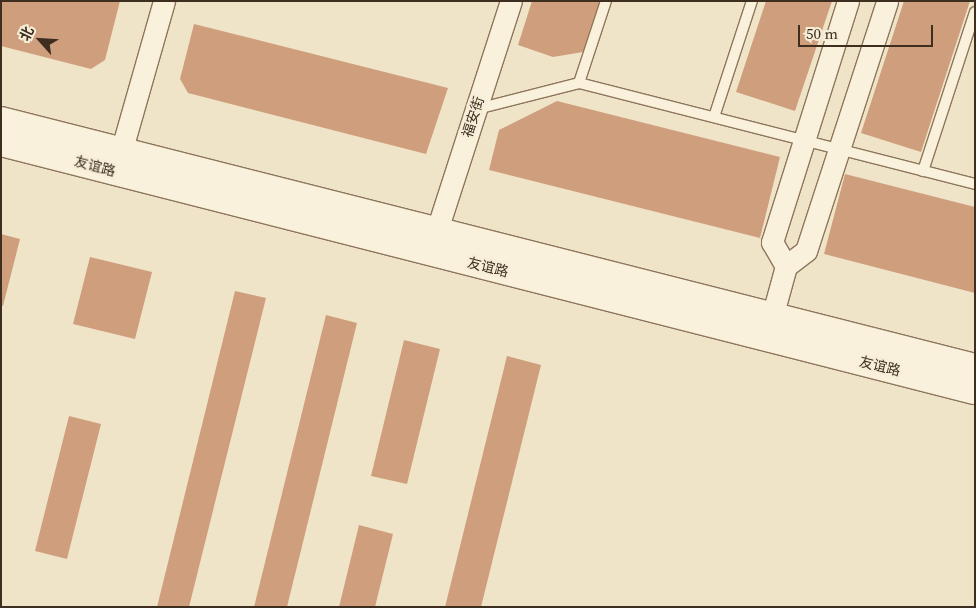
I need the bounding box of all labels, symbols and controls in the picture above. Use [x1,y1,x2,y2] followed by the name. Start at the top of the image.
[15,15,65,65] north arrow
[801,15,936,47] scale bar
[14,23,39,44] text: 北
[806,23,838,44] text: 50 m
[459,94,487,140] street label: 福安街
[73,152,117,180] street label: 友谊路
[466,254,510,280] street label: 友谊路
[858,353,902,379] street label: 友谊路

